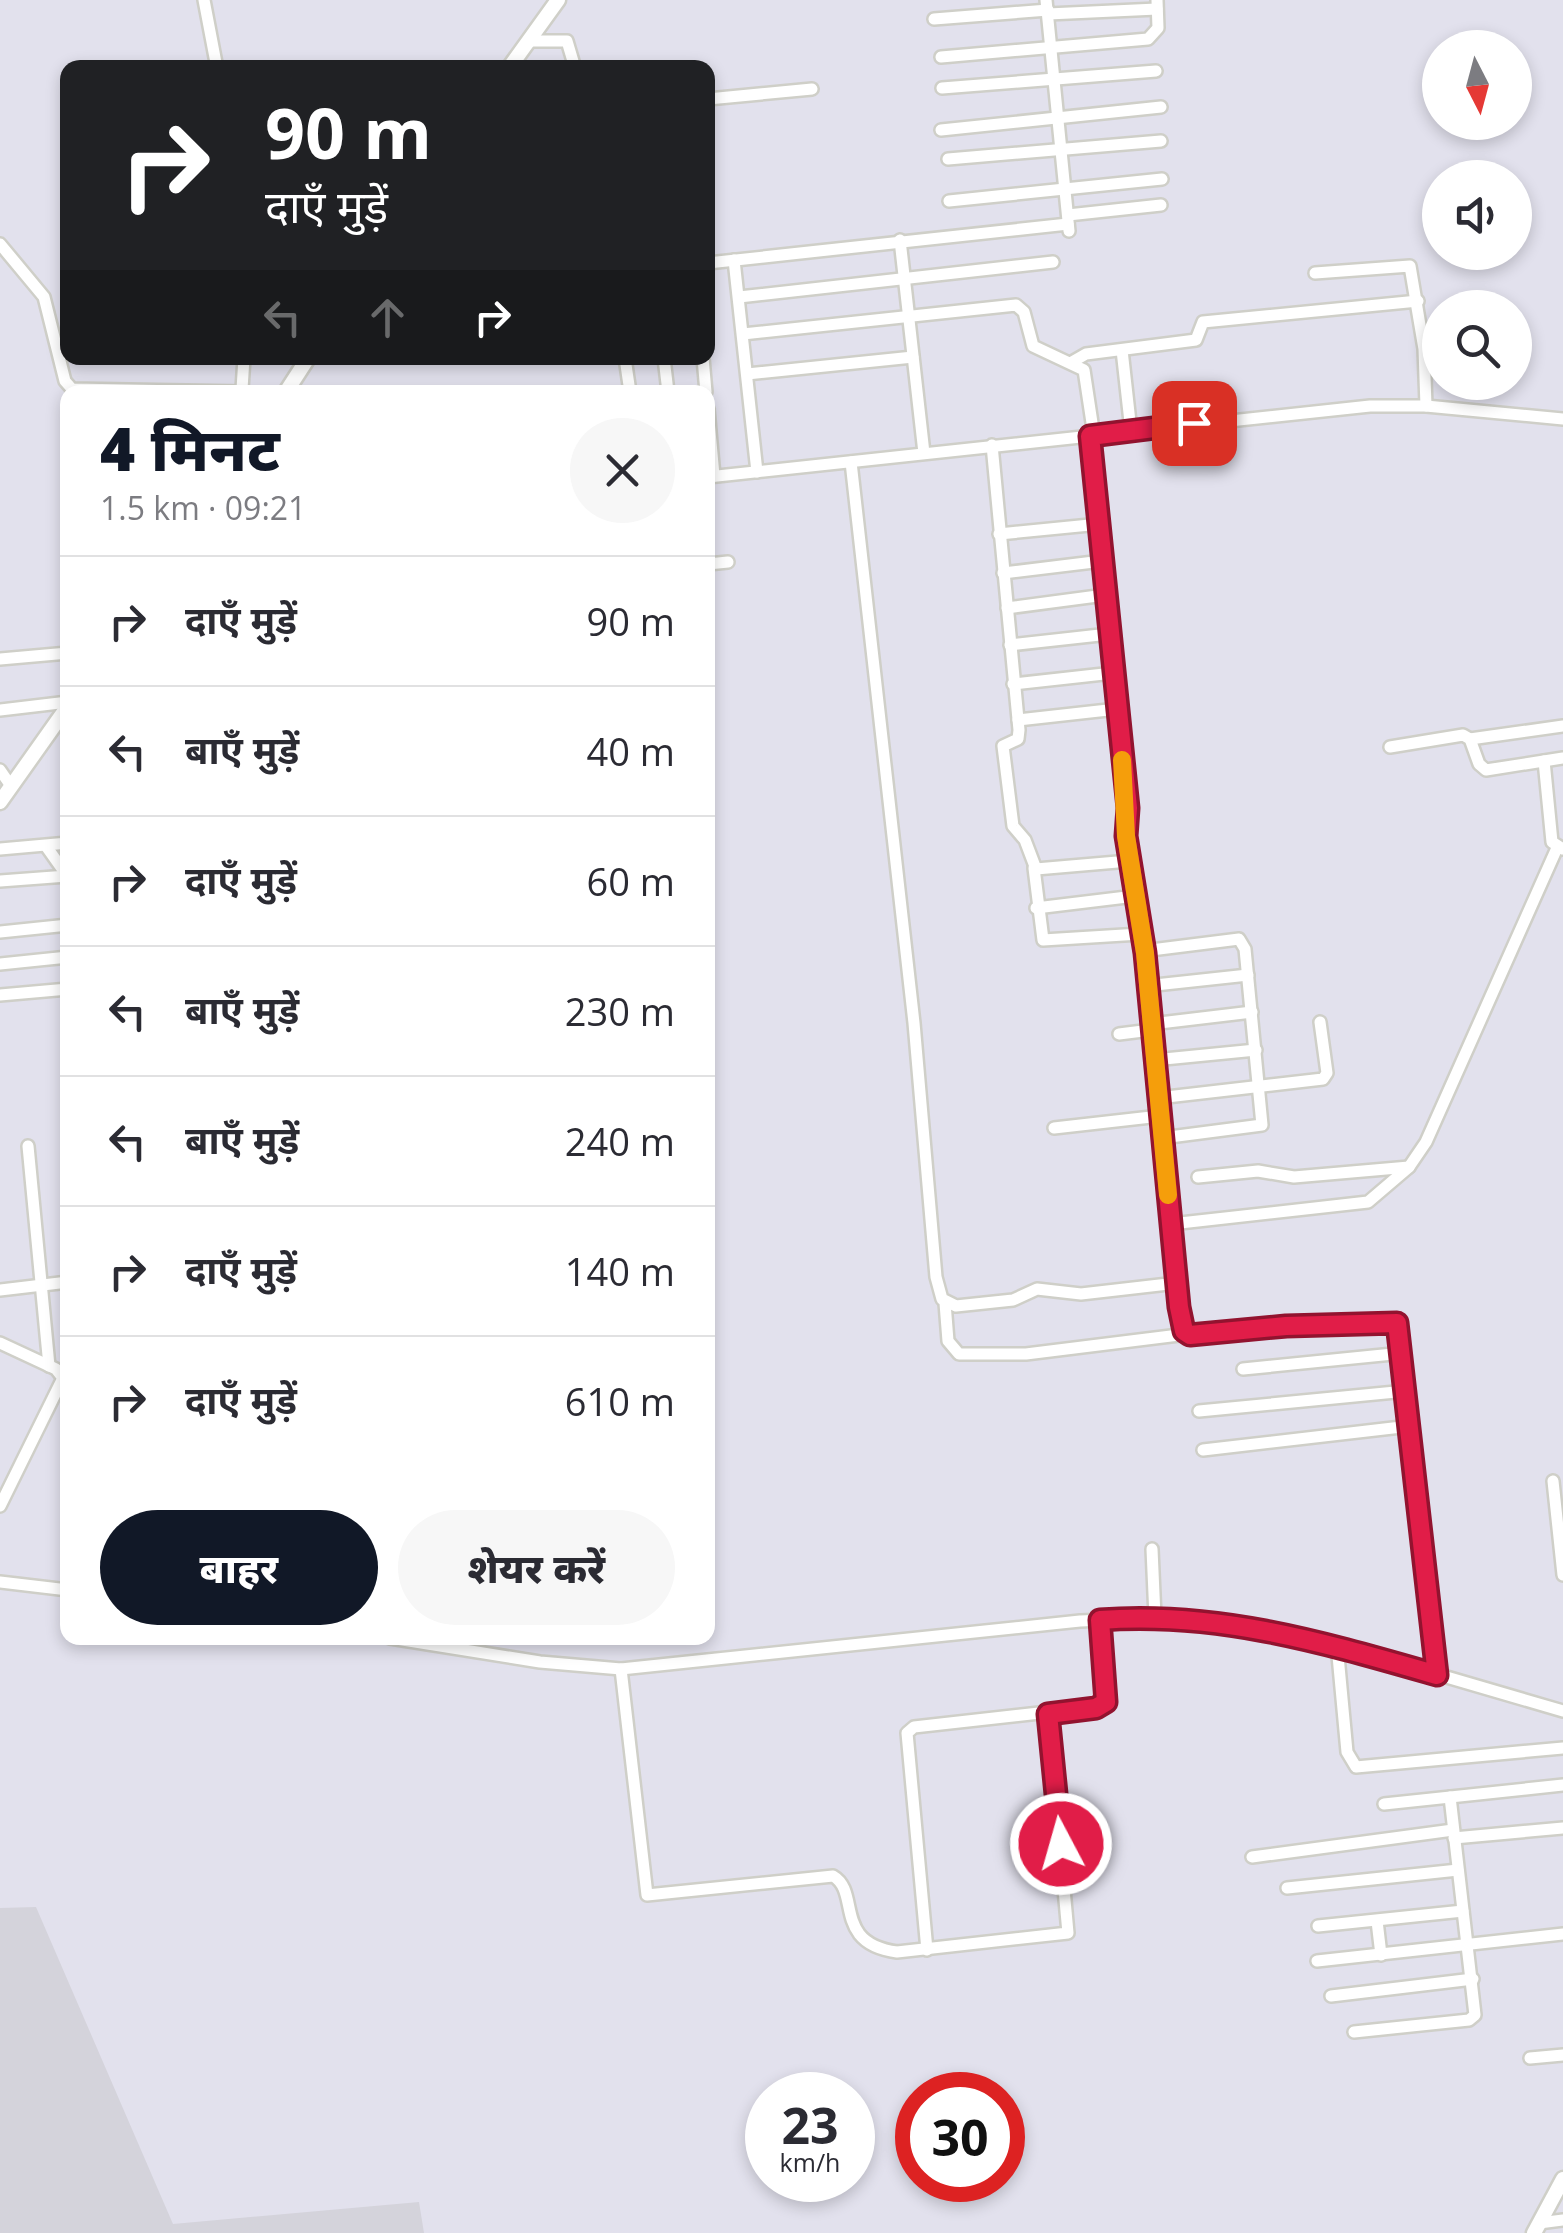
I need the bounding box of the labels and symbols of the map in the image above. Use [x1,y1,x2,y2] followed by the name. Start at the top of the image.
[1422,30,1532,140] north arrow
[1152,381,1237,466] pin
[1009,1792,1113,1896] position arrow
[895,2072,1025,2202] speed limit sign: 30

